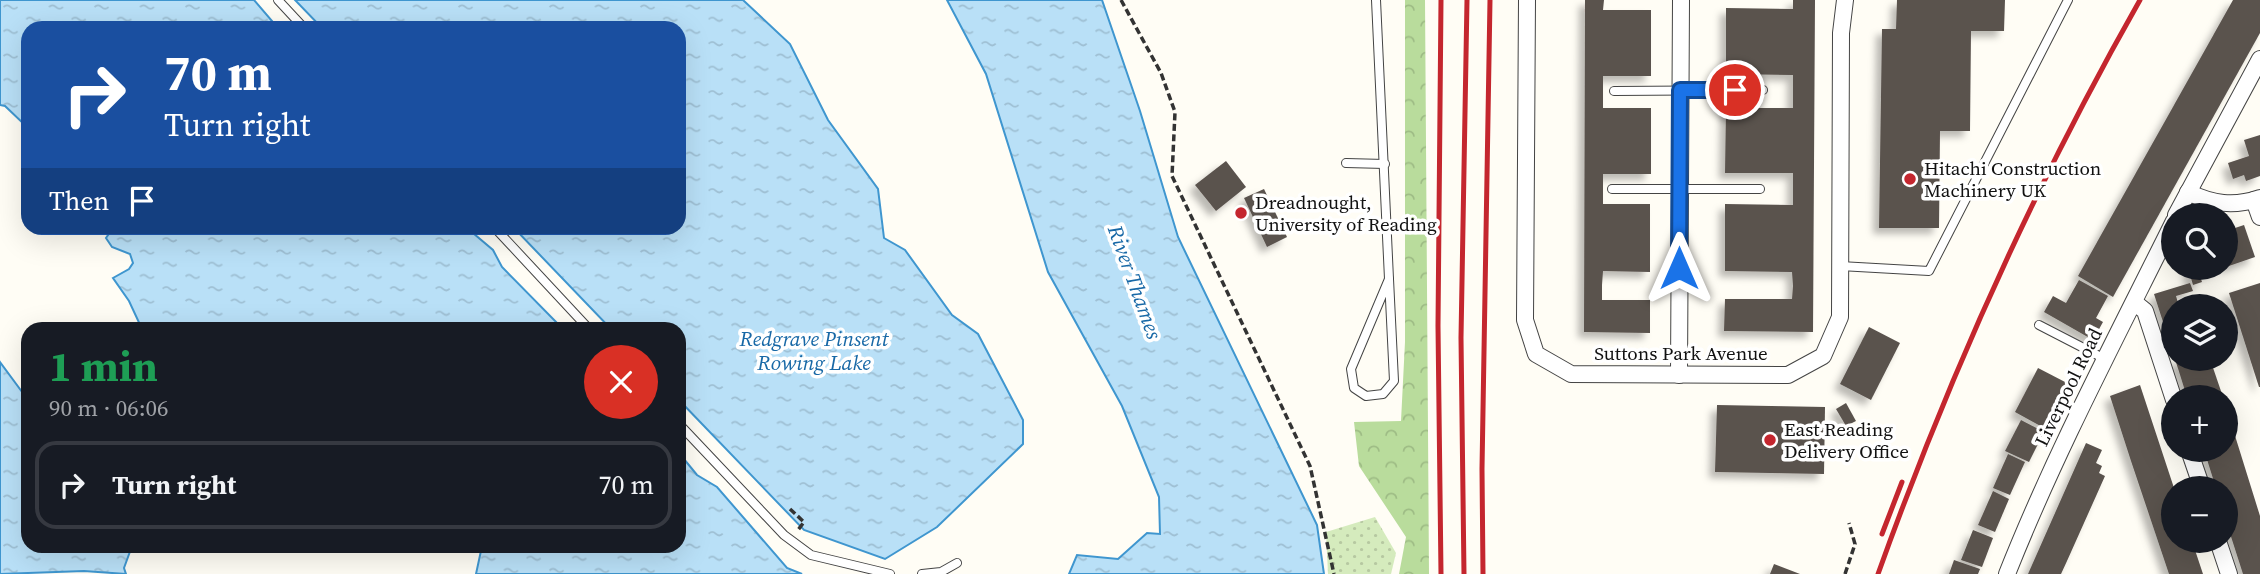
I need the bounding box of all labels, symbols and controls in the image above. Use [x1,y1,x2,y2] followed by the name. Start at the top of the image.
[164,39,272,106] text: 70 m
[49,49,140,140] icon: right
[1705,60,1765,120] pin
[1716,71,1754,109] icon: arrive
[164,103,310,147] text: Turn right
[1924,155,2101,203] place label: Hitachi Construction Machinery UK
[1902,171,1918,187] marker: Hitachi Construction Machinery UK
[123,182,161,220] icon: arrive
[49,183,109,219] text: Then
[1255,189,1437,237] place label: Dreadnought, University of Reading
[2161,203,2238,553] map controls
[2161,203,2238,280] button: search
[1233,205,1249,221] marker: Dreadnought, University of Reading
[1101,220,1169,343] water label: River Thames
[1642,231,1716,305] position arrow
[2161,294,2238,371] button: layers
[2028,323,2108,450] street label: Liverpool Road
[739,324,890,377] water label: Redgrave Pinsent Rowing Lake
[49,337,158,395] text: 1 min
[1594,340,1768,366] street label: Suttons Park Avenue
[584,345,658,419] button: close
[2161,385,2238,462] button: +
[49,392,169,424] text: 90 m · 06:06
[1784,416,1909,464] place label: East Reading Delivery Office
[1762,432,1778,448] marker: East Reading Delivery Office
[53,466,91,504] icon: right
[112,467,236,503] text: Turn right
[599,467,654,503] text: 70 m
[2161,476,2238,553] button: −

